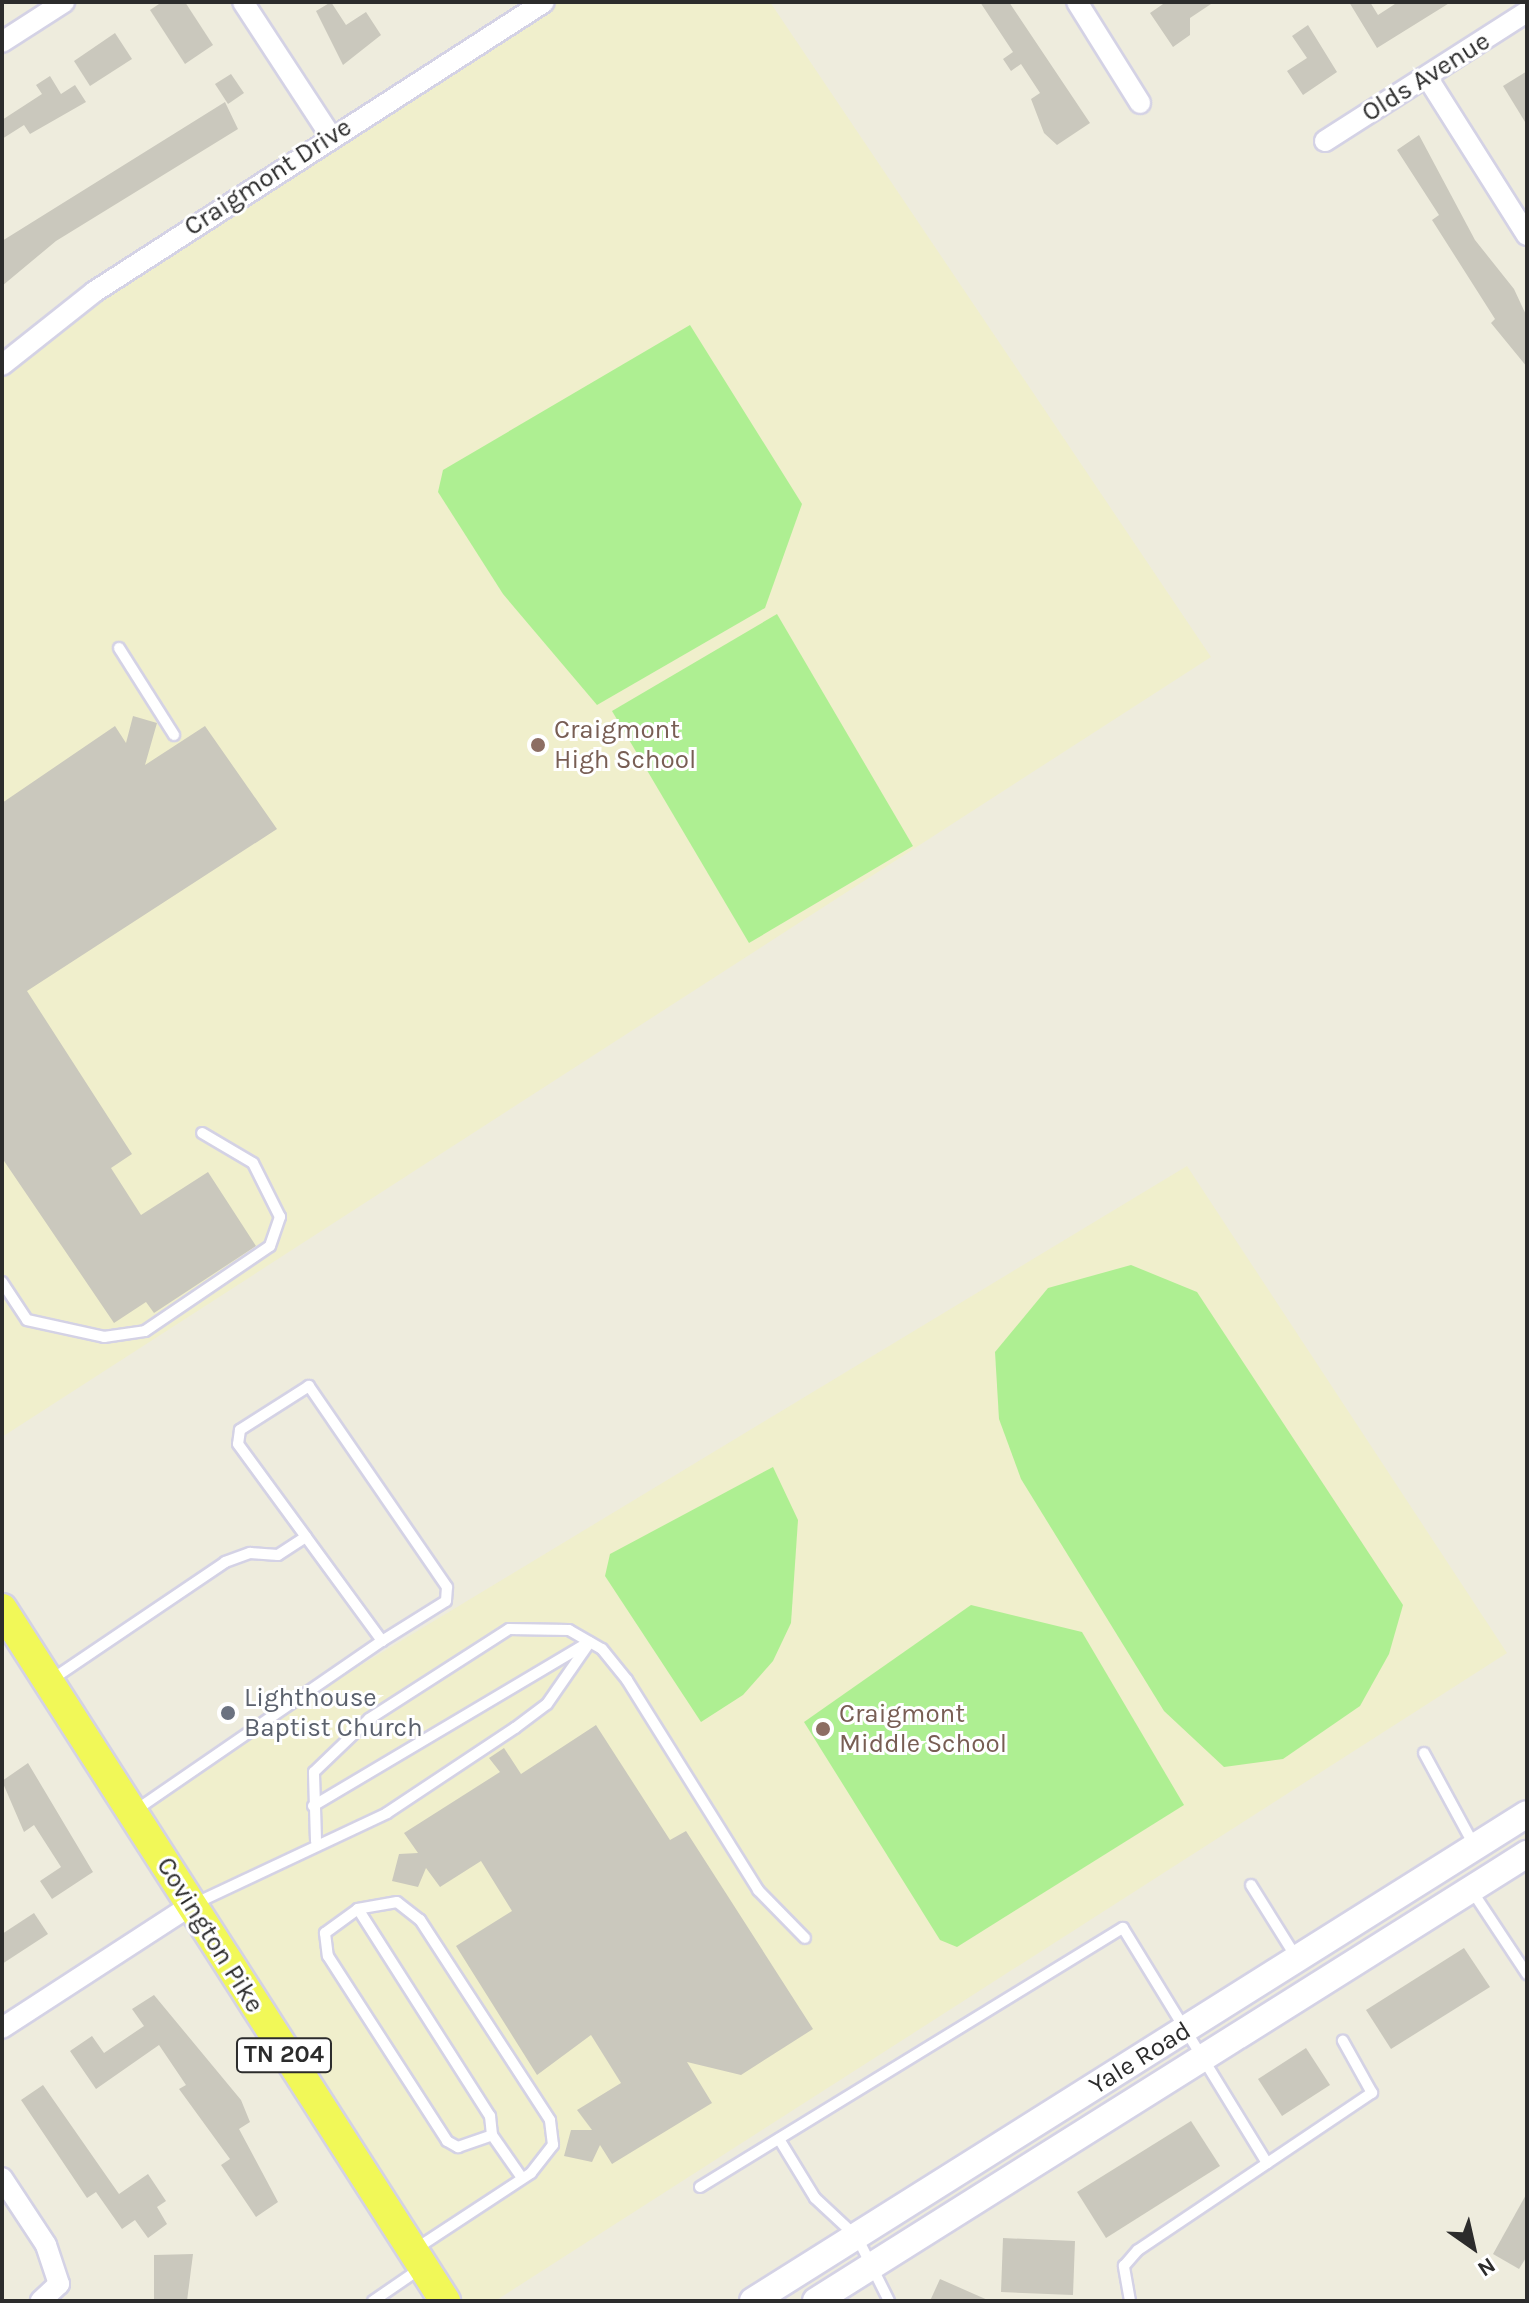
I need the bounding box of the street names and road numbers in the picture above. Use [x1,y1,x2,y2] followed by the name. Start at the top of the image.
[1356,25,1496,129] street label: Olds Avenue
[179,111,357,243] street label: Craigmont Drive
[150,1852,270,2018] street label: Covington Pike
[1084,2015,1196,2101] street label: Yale Road
[234,2035,334,2075] road number: TN 204

